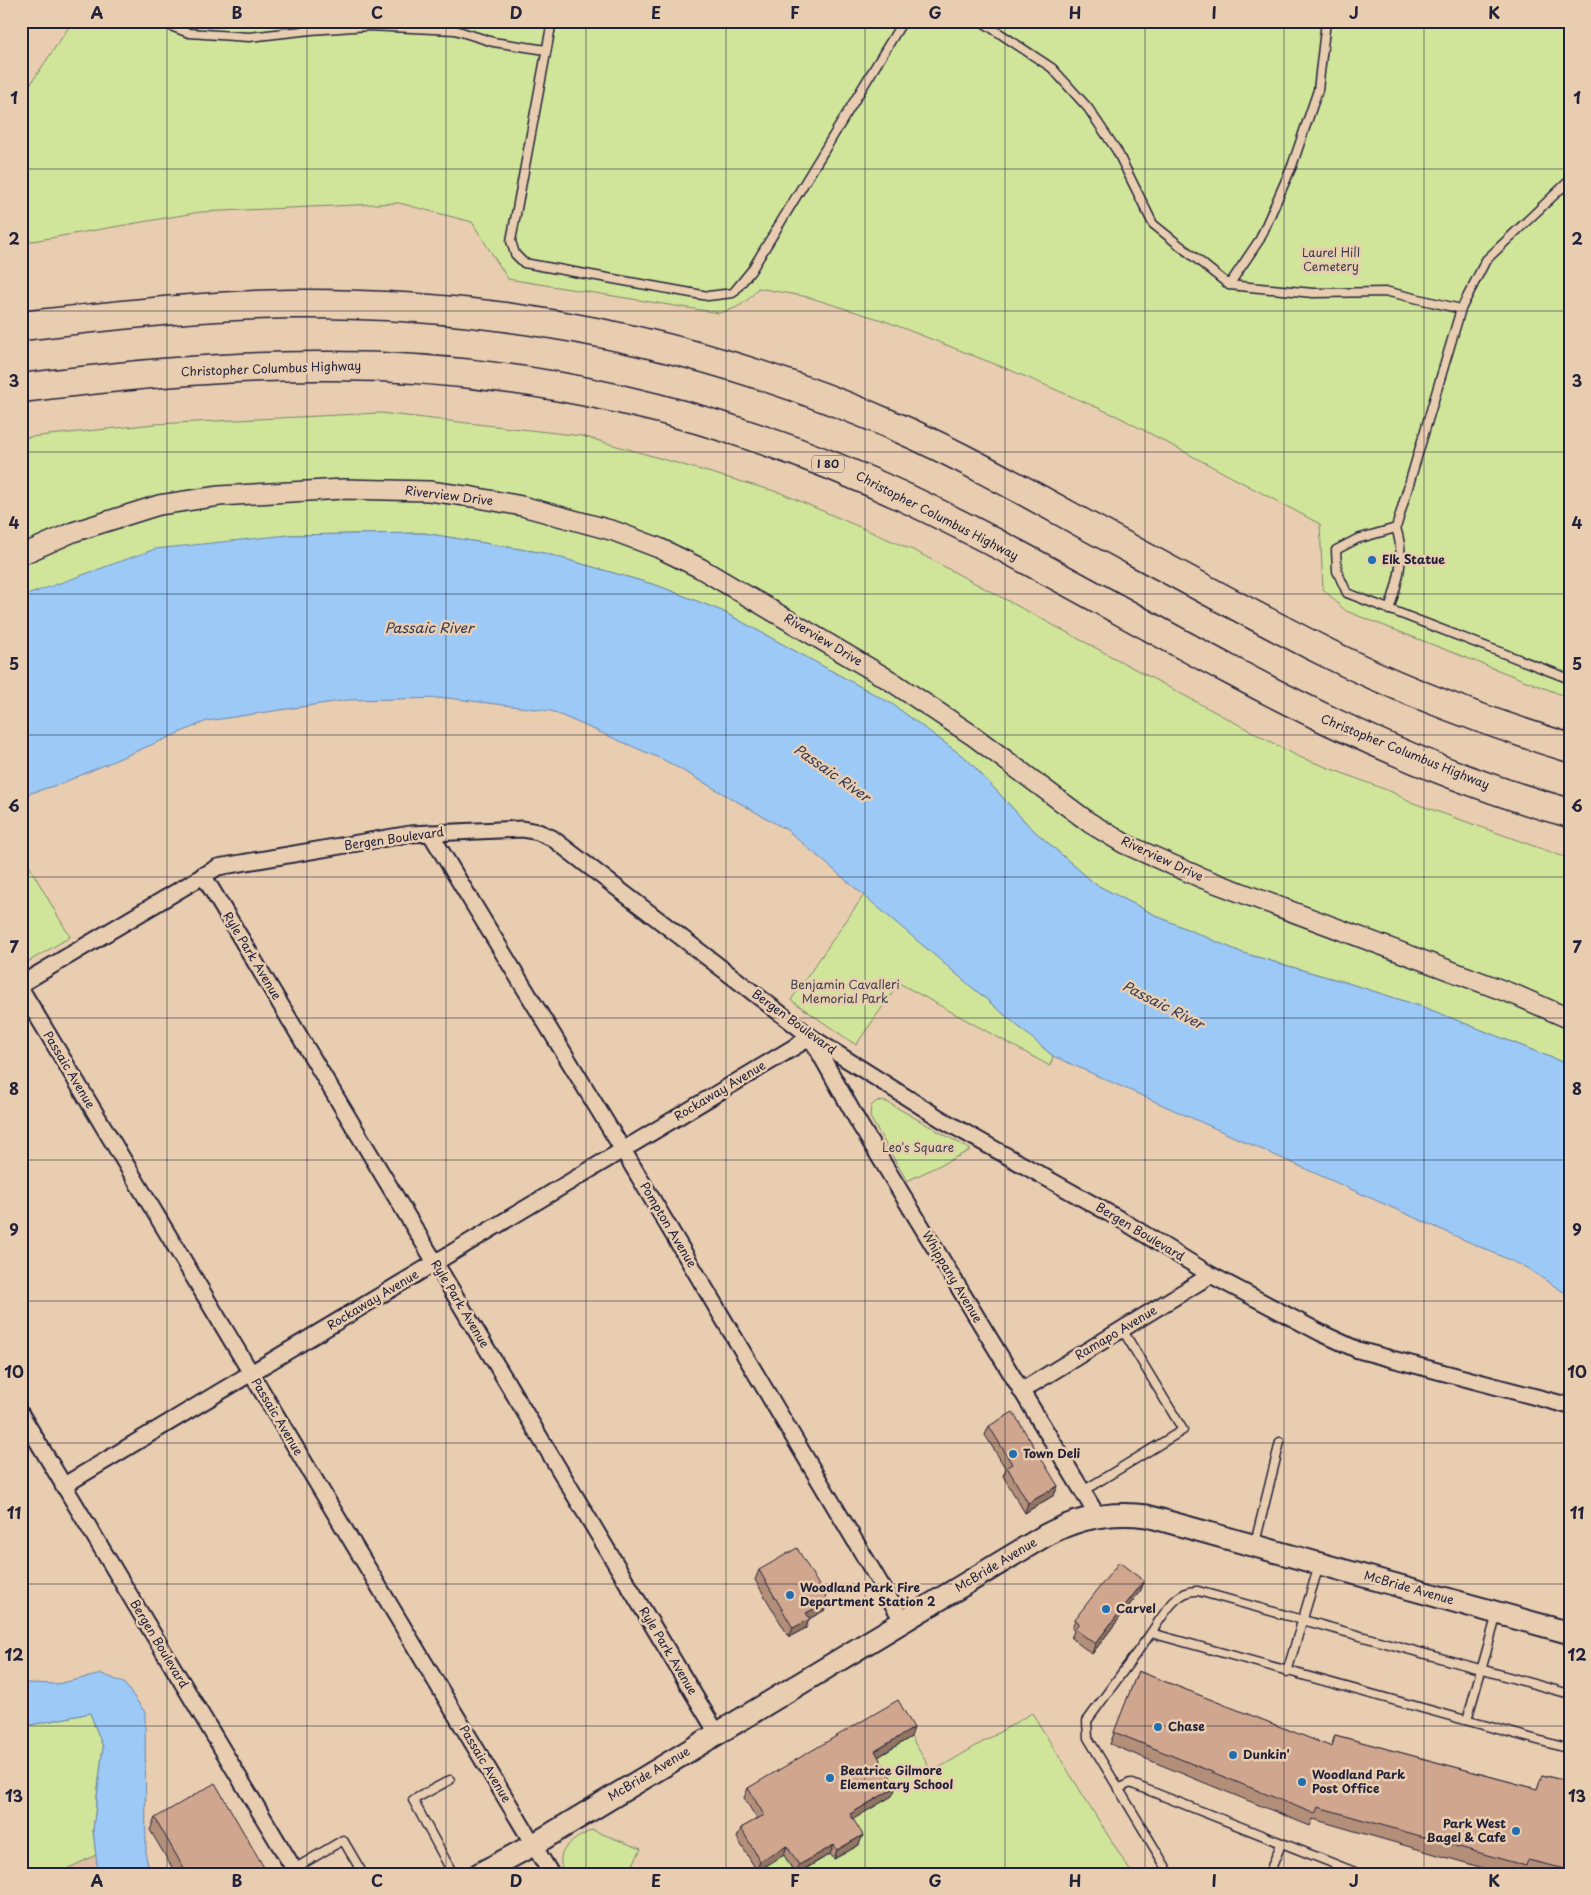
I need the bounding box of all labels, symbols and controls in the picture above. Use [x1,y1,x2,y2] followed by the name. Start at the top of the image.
[91,0,104,24] text: A
[232,0,243,24] text: B
[371,0,383,24] text: C
[510,0,522,24] text: D
[651,0,661,24] text: E
[790,0,800,24] text: F
[928,0,942,24] text: G
[1069,0,1081,24] text: H
[1211,0,1217,24] text: I
[1349,0,1359,24] text: J
[1488,0,1500,24] text: K
[10,85,18,109] text: 1
[1573,85,1581,109] text: 1
[8,226,20,250] text: 2
[1571,226,1583,250] text: 2
[1302,243,1360,275] park label: Laurel Hill Cemetery
[180,356,361,380] street label: Christopher Columbus Highway
[9,368,19,392] text: 3
[1572,368,1582,392] text: 3
[812,456,844,472] road number: I 80
[853,466,1022,564] street label: Christopher Columbus Highway
[404,481,494,509] street label: Riverview Drive
[9,510,20,534] text: 4
[1572,510,1583,534] text: 4
[1382,550,1445,568] place label: Elk Statue
[1366,554,1378,566] marker: Elk Statue
[781,609,866,670] street label: Riverview Drive
[385,617,475,638] water label: Passaic River
[9,651,19,675] text: 5
[1572,651,1582,675] text: 5
[1318,709,1492,793] street label: Christopher Columbus Highway
[790,739,876,808] water label: Passaic River
[8,793,20,817] text: 6
[1571,793,1583,817] text: 6
[343,822,446,854] street label: Bergen Boulevard
[1118,831,1206,885] street label: Riverview Drive
[219,908,287,1003] street label: Ryle Park Avenue
[9,934,19,958] text: 7
[1572,934,1582,958] text: 7
[790,975,900,1007] park label: Benjamin Cavalleri Memorial Park
[1119,975,1209,1035] water label: Passaic River
[749,984,841,1058] street label: Bergen Boulevard
[40,1027,100,1112] street label: Passaic Avenue
[670,1055,769,1125] street label: Rockaway Avenue
[9,1076,19,1100] text: 8
[1572,1076,1582,1100] text: 8
[882,1138,954,1156] park label: Leo's Square
[636,1178,702,1271] street label: Pompton Avenue
[1093,1198,1189,1265] street label: Bergen Boulevard
[9,1217,19,1241] text: 9
[1572,1217,1582,1241] text: 9
[918,1227,988,1326] street label: Whippany Avenue
[427,1256,495,1351] street label: Ryle Park Avenue
[323,1264,422,1334] street label: Rockaway Avenue
[1071,1300,1160,1364] street label: Ramapo Avenue
[4,1359,24,1383] text: 10
[1567,1359,1587,1383] text: 10
[248,1374,308,1459] street label: Passaic Avenue
[1023,1444,1081,1462] place label: Town Deli
[1007,1448,1019,1460] marker: Town Deli
[7,1500,21,1524] text: 11
[1570,1500,1584,1524] text: 11
[951,1532,1040,1596] street label: McBride Avenue
[1362,1566,1457,1609] street label: McBride Avenue
[800,1578,936,1610] place label: Woodland Park Fire Department Station 2
[784,1589,796,1601] marker: Woodland Park Fire Department Station 2
[126,1596,194,1692] street label: Bergen Boulevard
[1116,1599,1156,1617] place label: Carvel
[635,1603,703,1698] street label: Ryle Park Avenue
[1100,1603,1112,1615] marker: Carvel
[5,1642,23,1666] text: 12
[1568,1642,1586,1666] text: 12
[1168,1717,1205,1735] place label: Chase
[456,1721,516,1806] street label: Passaic Avenue
[1152,1721,1164,1733] marker: Chase
[604,1741,693,1805] street label: McBride Avenue
[1243,1745,1290,1763] place label: Dunkin'
[1227,1749,1239,1761] marker: Dunkin'
[840,1761,953,1793] place label: Beatrice Gilmore Elementary School
[1312,1765,1405,1797] place label: Woodland Park Post Office
[824,1772,836,1784] marker: Beatrice Gilmore Elementary School
[1296,1776,1308,1788] marker: Woodland Park Post Office
[5,1783,23,1807] text: 13
[1568,1783,1586,1807] text: 13
[1426,1814,1506,1846] place label: Park West Bagel & Cafe
[1510,1825,1522,1837] marker: Park West Bagel & Cafe
[91,1868,104,1892] text: A
[232,1868,243,1892] text: B
[371,1868,383,1892] text: C
[510,1868,522,1892] text: D
[651,1868,661,1892] text: E
[790,1868,800,1892] text: F
[928,1868,942,1892] text: G
[1069,1868,1081,1892] text: H
[1211,1868,1217,1892] text: I
[1349,1868,1359,1892] text: J
[1488,1868,1500,1892] text: K

